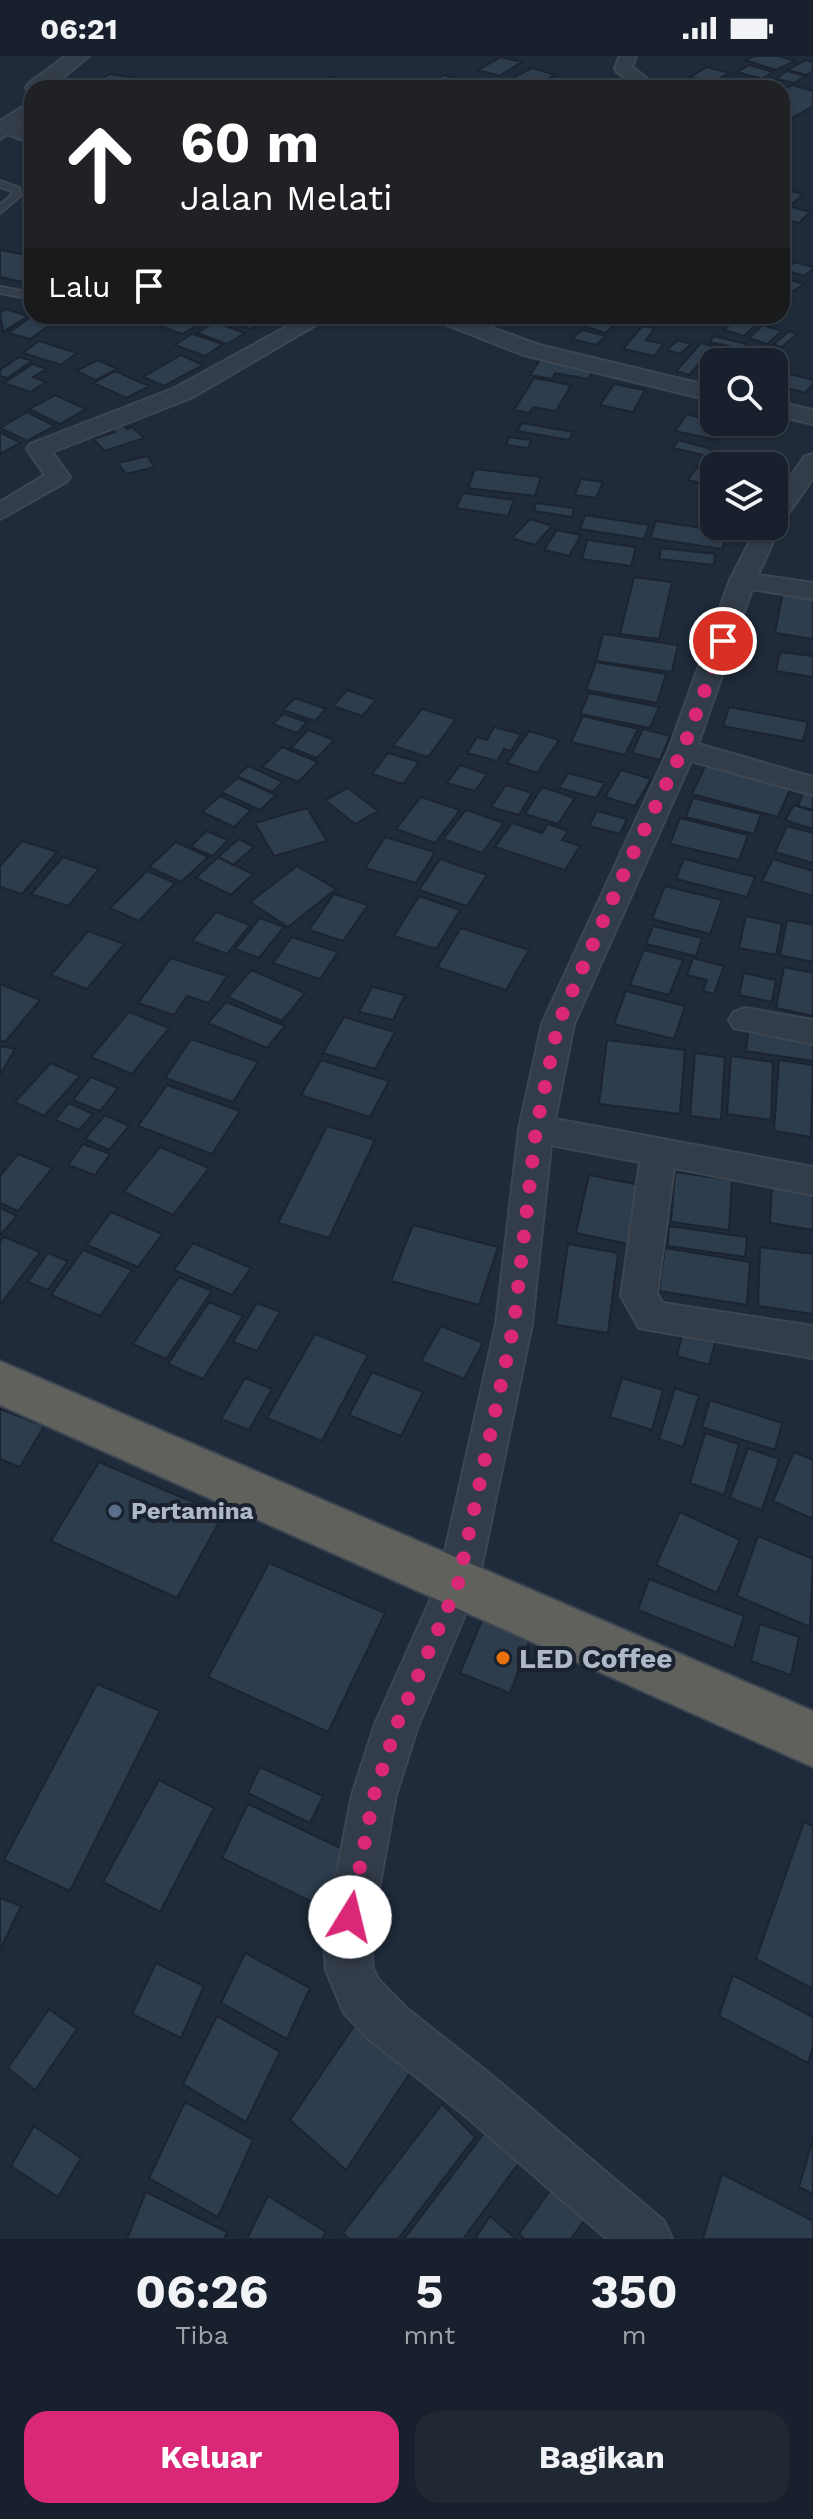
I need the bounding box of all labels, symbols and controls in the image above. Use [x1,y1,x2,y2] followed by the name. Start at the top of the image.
[40,11,118,46] text: 06:21
[180,110,319,176] text: 60 m
[48,112,152,216] icon: ahead
[180,177,393,219] text: Jalan Melati
[127,264,171,308] icon: arrive
[48,269,111,304] text: Lalu
[700,348,788,540] map controls
[700,348,788,436] button: search
[700,452,788,540] button: layers
[689,607,757,675] pin
[701,619,745,663] icon: arrive
[131,1497,254,1525] place label: Pertamina
[106,1502,124,1520] marker: Pertamina
[519,1642,673,1675] place label: LED Coffee
[494,1649,512,1667] marker: LED Coffee
[308,1875,392,1959] position arrow
[135,2263,268,2320] text: 06:26
[415,2263,443,2320] text: 5
[590,2263,678,2320] text: 350
[175,2320,228,2350] text: Tiba
[404,2320,455,2350] text: mnt
[622,2320,646,2350] text: m
[24,2411,399,2503] button: Keluar
[415,2411,789,2503] button: Bagikan

